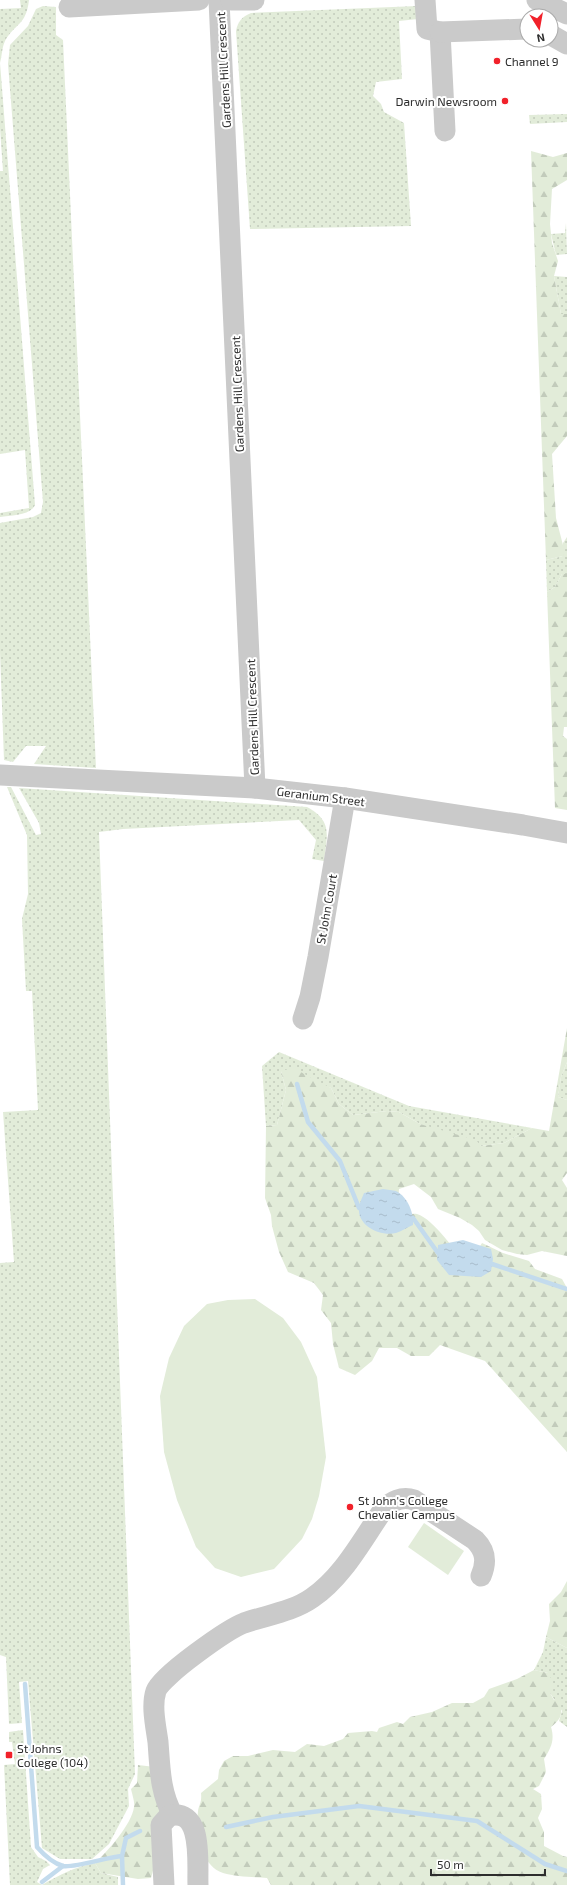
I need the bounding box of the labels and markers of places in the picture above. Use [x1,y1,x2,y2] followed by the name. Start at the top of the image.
[505,54,559,68] place label: Channel 9
[492,56,502,66] marker: Channel 9
[395,94,497,108] place label: Darwin Newsroom
[500,96,510,106] marker: Darwin Newsroom
[358,1493,455,1521] place label: St John's College Chevalier Campus
[345,1502,355,1512] marker: St John's College Chevalier Campus
[17,1741,88,1769] place label: St Johns College (104)
[4,1750,14,1760] marker: St Johns College (104)

